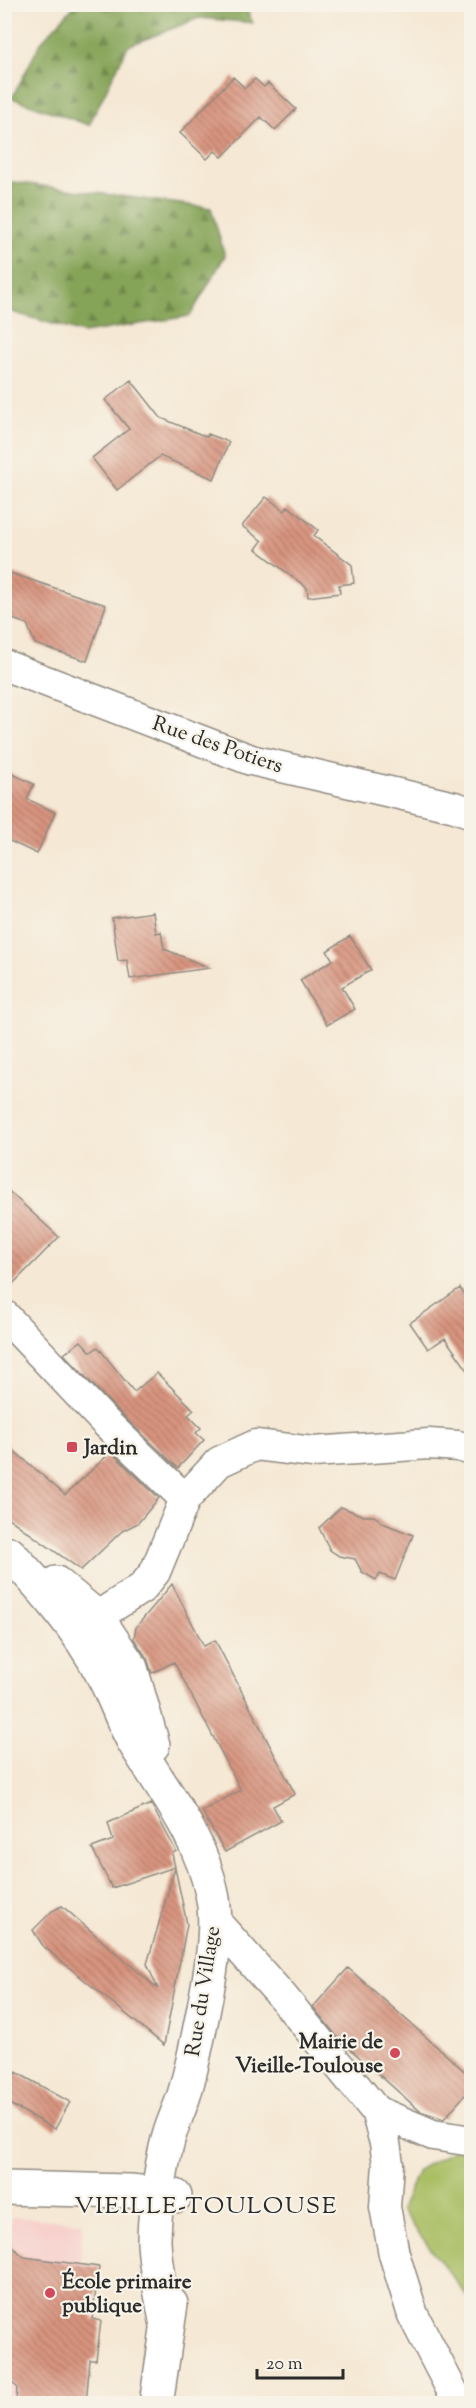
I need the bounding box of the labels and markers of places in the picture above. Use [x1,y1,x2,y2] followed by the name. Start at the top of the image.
[82,1434,138,1464] place label: Jardin
[65,1440,79,1454] marker: Jardin
[235,2028,383,2082] place label: Mairie de Vieille-Toulouse
[388,2046,402,2060] marker: Mairie de Vieille-Toulouse
[62,2268,192,2322] place label: École primaire publique
[43,2286,57,2300] marker: École primaire publique

